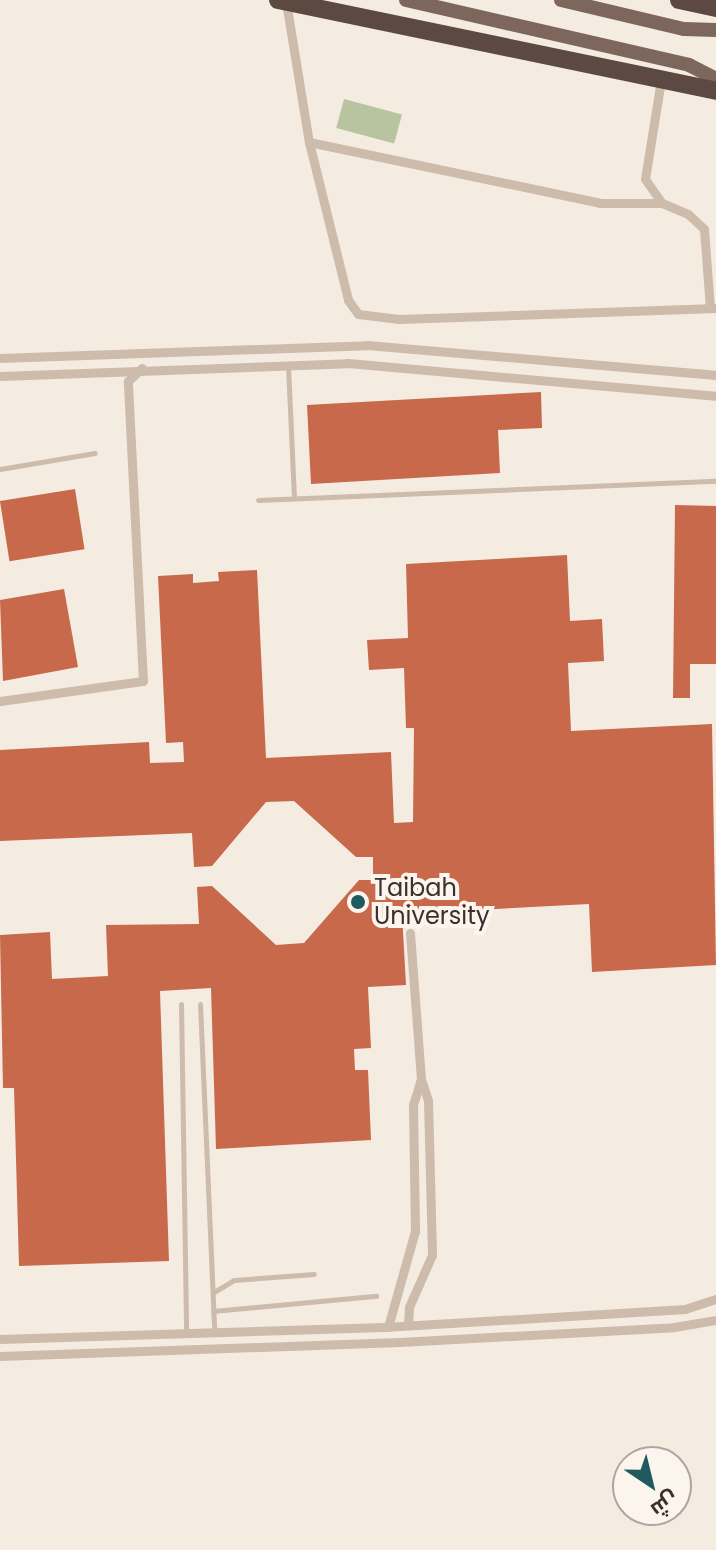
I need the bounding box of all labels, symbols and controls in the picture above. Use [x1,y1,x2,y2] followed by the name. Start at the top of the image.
[374,874,489,930] place label: Taibah University
[349,893,367,911] marker: Taibah University
[612,1446,692,1526] north arrow
[644,1484,685,1525] text: ش

